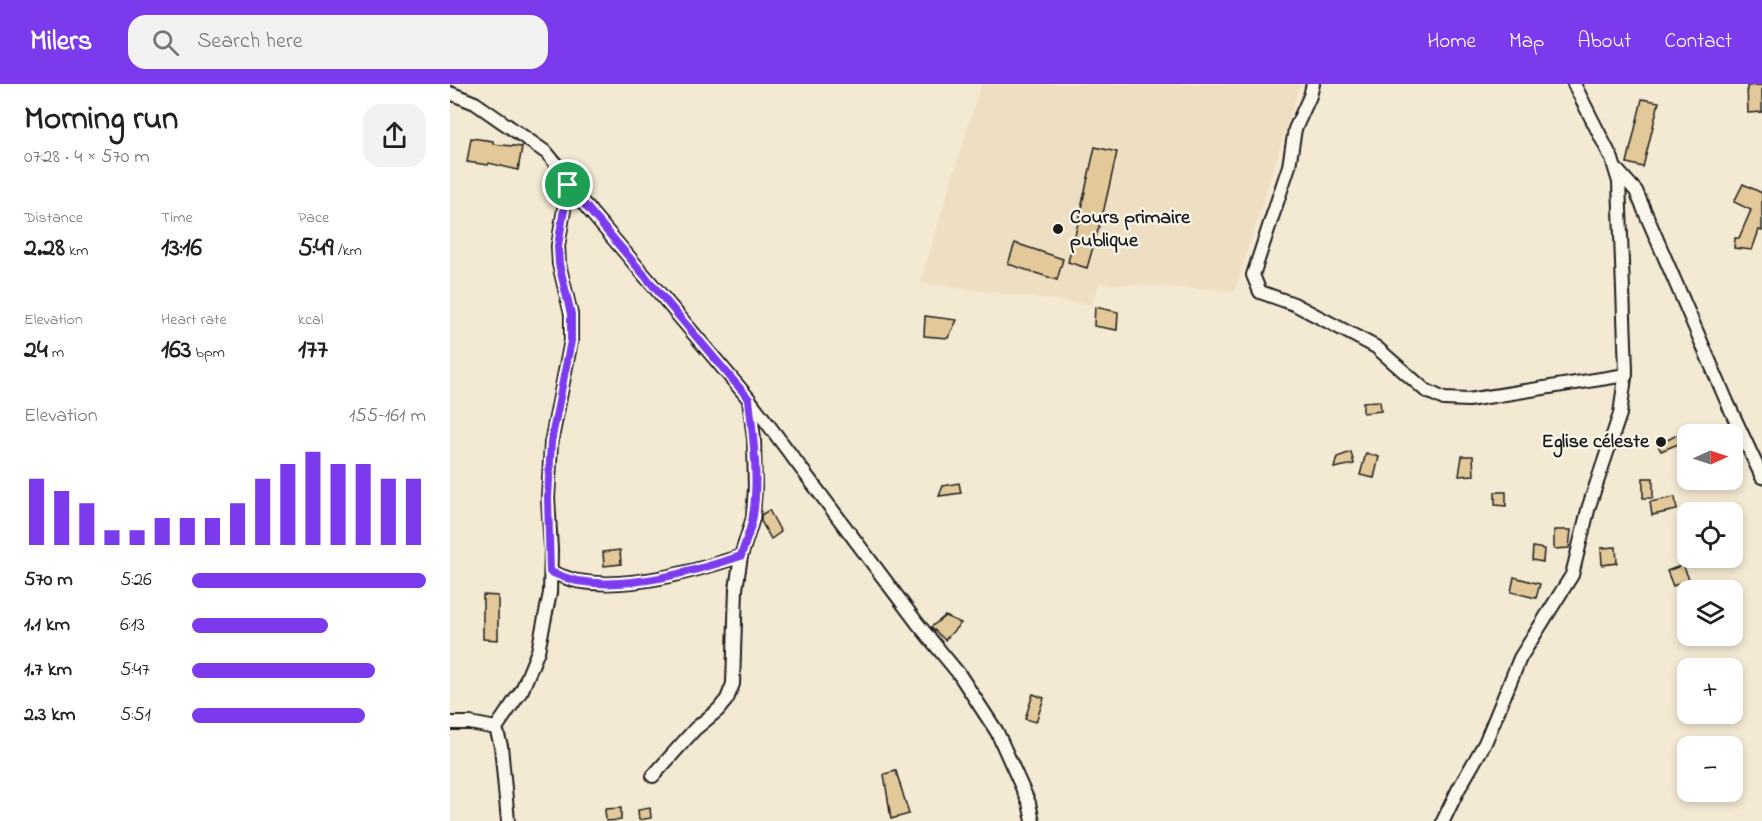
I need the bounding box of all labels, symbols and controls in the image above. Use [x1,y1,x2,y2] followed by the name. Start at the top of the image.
[128,15,548,69] search box
[30,22,92,63] text: Milers
[149,26,182,59] icon: search
[197,26,303,58] text: Search here
[1427,27,1476,57] text: Home
[1509,27,1544,57] text: Map
[1577,27,1631,57] text: About
[1664,27,1732,57] text: Contact
[24,96,178,144] text: Morning run
[363,104,426,167] button: share
[24,143,150,172] text: 07:28 · 4 × 570 m
[542,159,593,210] pin
[551,168,584,201] icon: arrive
[1070,204,1191,256] place label: Cours primaire publique
[24,206,83,230] text: Distance
[161,206,193,230] text: Time
[298,206,329,230] text: Pace
[1051,222,1065,236] marker: Cours primaire publique
[24,230,65,268] text: 2.28
[161,230,202,268] text: 13:16
[298,230,334,268] text: 5:49
[65,239,88,263] text: km
[334,239,362,263] text: /km
[24,308,83,332] text: Elevation
[161,308,227,332] text: Heart rate
[298,308,323,332] text: kcal
[24,332,48,370] text: 24
[161,332,191,370] text: 163
[298,332,328,370] text: 177
[48,341,64,365] text: m
[191,341,225,365] text: bpm
[24,402,98,431] text: Elevation
[349,402,426,431] text: 155–161 m
[1677,424,1743,490] north arrow
[1677,424,1743,802] map controls
[1542,428,1650,458] place label: Eglise céleste
[1654,435,1668,449] marker: Eglise céleste
[1677,502,1743,568] button: locate
[24,566,73,595] text: 570 m
[120,566,152,595] text: 5:26
[1677,580,1743,646] button: layers
[24,611,70,640] text: 1.1 km
[120,611,145,640] text: 6:13
[24,656,72,685] text: 1.7 km
[120,656,150,685] text: 5:47
[1677,658,1743,724] button: +
[24,701,76,730] text: 2.3 km
[120,701,151,730] text: 5:51
[1677,736,1743,802] button: −

